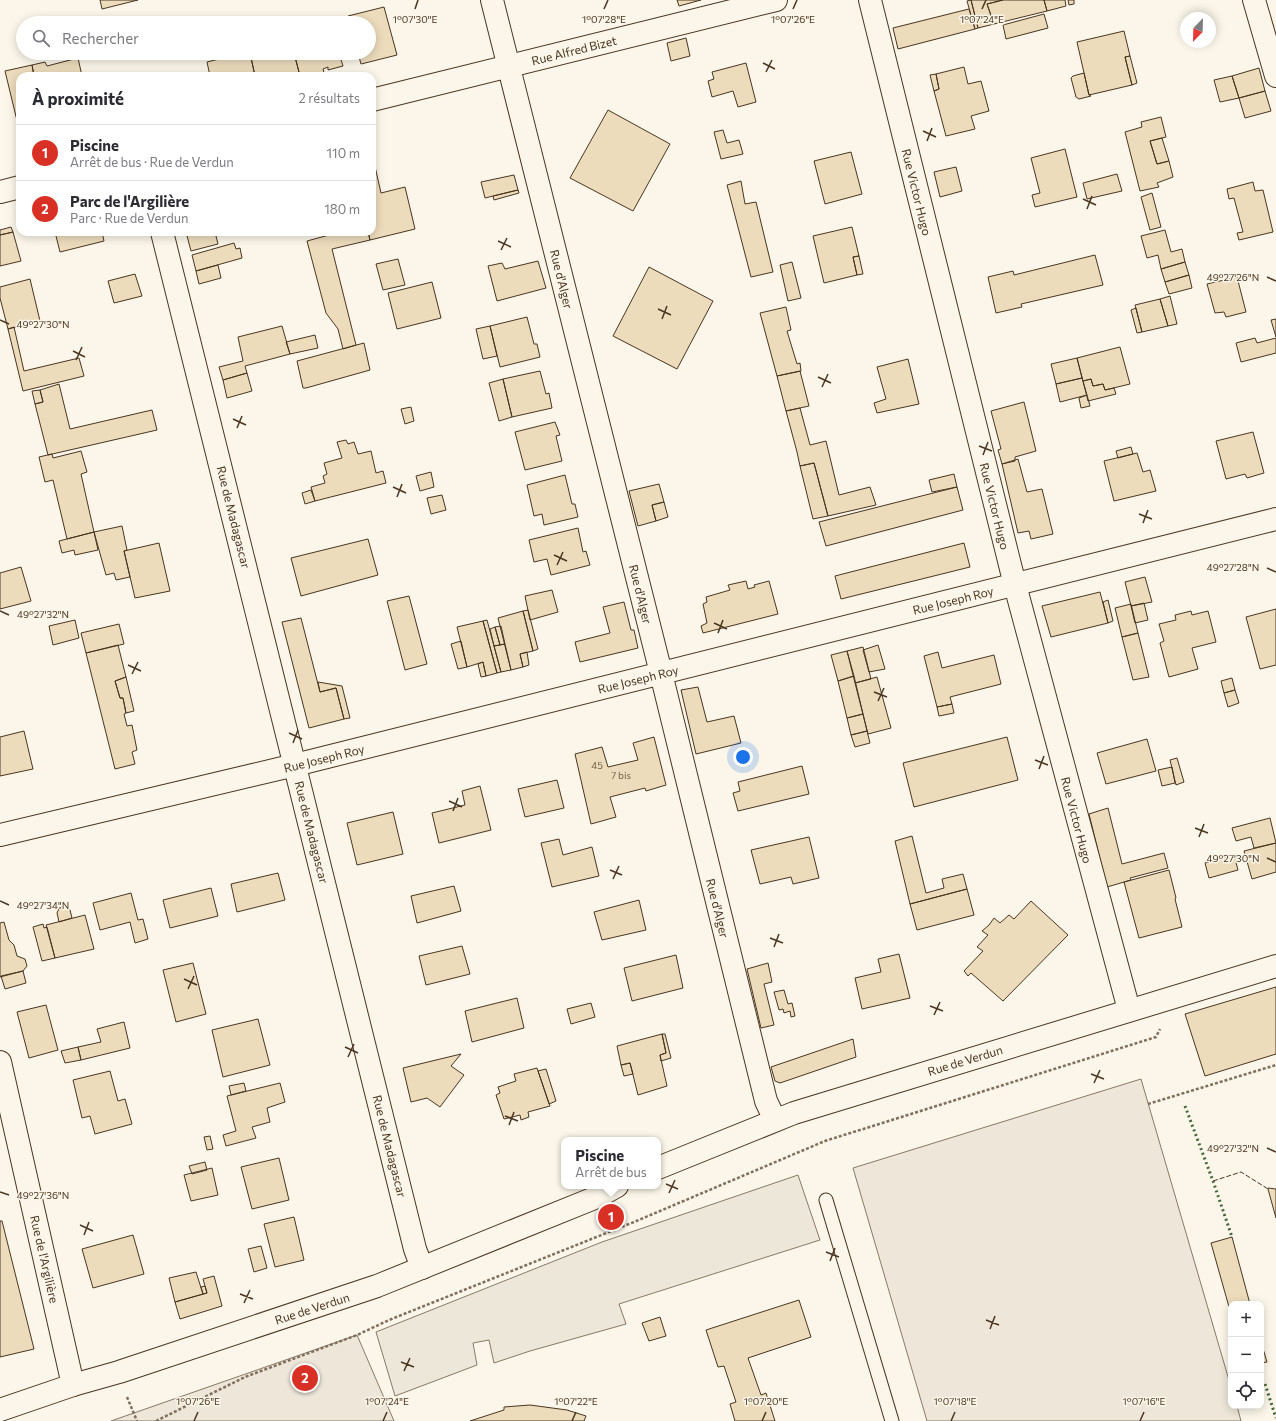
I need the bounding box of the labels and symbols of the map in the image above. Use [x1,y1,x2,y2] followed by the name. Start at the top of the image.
[1180,12,1216,48] north arrow
[393,13,437,25] text: 1°07'30"E
[582,13,626,25] text: 1°07'28"E
[771,13,815,25] text: 1°07'26"E
[960,13,1004,25] text: 1°07'24"E
[530,33,618,67] street label: Rue Alfred Bizet
[899,147,935,237] street label: Rue Victor Hugo
[548,248,576,310] street label: Rue d'Alger
[1207,271,1259,283] text: 49°27'26"N
[16,318,70,330] text: 49°27'30"N
[977,461,1013,551] street label: Rue Victor Hugo
[215,464,254,570] street label: Rue de Madagascar
[1207,561,1259,573] text: 49°27'28"N
[627,563,655,625] street label: Rue d'Alger
[911,583,995,618] street label: Rue Joseph Roy
[17,608,69,620] text: 49°27'32"N
[596,662,680,697] street label: Rue Joseph Roy
[282,741,366,776] street label: Rue Joseph Roy
[733,747,753,767] your location
[591,759,603,771] house number: 45
[611,769,632,781] house number: 7 bis
[1059,775,1095,865] street label: Rue Victor Hugo
[293,779,332,885] street label: Rue de Madagascar
[1206,852,1260,864] text: 49°27'30"N
[704,877,732,939] street label: Rue d'Alger
[17,899,69,911] text: 49°27'34"N
[926,1042,1004,1078] street label: Rue de Verdun
[371,1093,410,1199] street label: Rue de Madagascar
[1207,1142,1259,1154] text: 49°27'32"N
[17,1189,69,1201] text: 49°27'36"N
[598,1202,624,1232] pin: 1
[28,1214,62,1304] street label: Rue de l'Argilière
[273,1289,351,1327] street label: Rue de Verdun
[292,1363,318,1393] pin: 2
[176,1395,220,1407] text: 1°07'26"E
[365,1395,409,1407] text: 1°07'24"E
[554,1395,598,1407] text: 1°07'22"E
[744,1395,788,1407] text: 1°07'20"E
[934,1395,976,1407] text: 1°07'18"E
[1123,1395,1165,1407] text: 1°07'16"E

